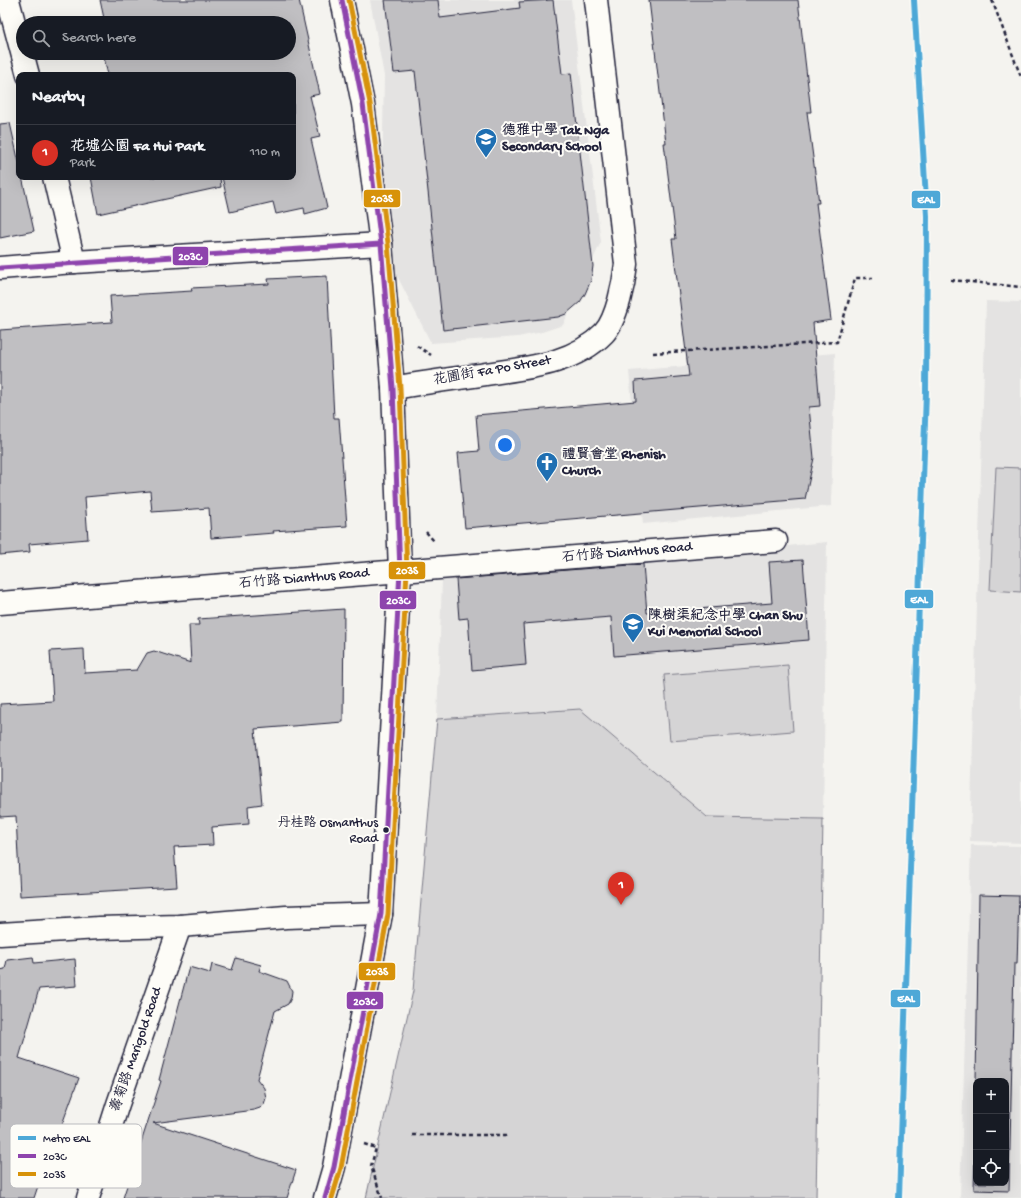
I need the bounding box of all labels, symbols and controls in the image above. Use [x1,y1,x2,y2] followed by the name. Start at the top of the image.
[16,16,296,60] search box
[30,27,52,49] icon: search
[62,29,136,47] text: Search here
[32,88,85,108] text: Nearby
[502,122,610,156] place label: 德雅中學 Tak Nga Secondary School
[473,126,499,159] school or university icon: 德雅中學 Tak Nga Secondary School
[70,138,204,156] text: 花墟公園 Fa Hui Park
[42,145,48,160] text: 1
[250,145,280,160] text: 110 m
[70,156,95,171] text: Park
[363,189,401,208] line badge: 203S
[911,190,941,209] line badge: EAL
[371,194,394,206] text: 203S
[916,195,936,207] text: EAL
[172,246,209,266] line badge: 203C
[178,252,203,264] text: 203C
[432,351,553,390] street label: 花圃街 Fa Po Street
[495,435,515,455] your location
[561,446,666,480] place label: 禮賢會堂 Rhenish Church
[534,450,560,483] church icon: 禮賢會堂 Rhenish Church
[561,538,695,567] street label: 石竹路 Dianthus Road
[388,561,426,580] line badge: 203S
[238,564,372,593] street label: 石竹路 Dianthus Road
[396,566,419,578] text: 203S
[904,589,934,609] line badge: EAL
[379,590,417,610] line badge: 203C
[909,595,929,607] text: EAL
[386,596,411,608] text: 203C
[647,607,803,641] place label: 陳樹渠紀念中學 Chan Shu Kui Memorial School
[620,611,646,644] school or university icon: 陳樹渠紀念中學 Chan Shu Kui Memorial School
[278,814,379,847] place label: 丹桂路 Osmanthus Road
[381,825,391,835] marker: 丹桂路 Osmanthus Road
[608,872,634,905] pin: 1
[358,962,396,981] line badge: 203S
[366,967,389,979] text: 203S
[107,983,167,1115] street label: 壽菊路 Marigold Road
[890,989,921,1008] line badge: EAL
[346,991,384,1010] line badge: 203C
[896,994,916,1006] text: EAL
[353,997,378,1009] text: 203C
[973,1078,1009,1186] map controls
[973,1078,1009,1114] button: +
[973,1114,1009,1150] button: −
[10,1124,142,1188] legend
[43,1134,91,1146] text: Metro EAL
[973,1150,1009,1186] button: locate
[43,1152,67,1164] text: 203C
[43,1170,66,1182] text: 203S

